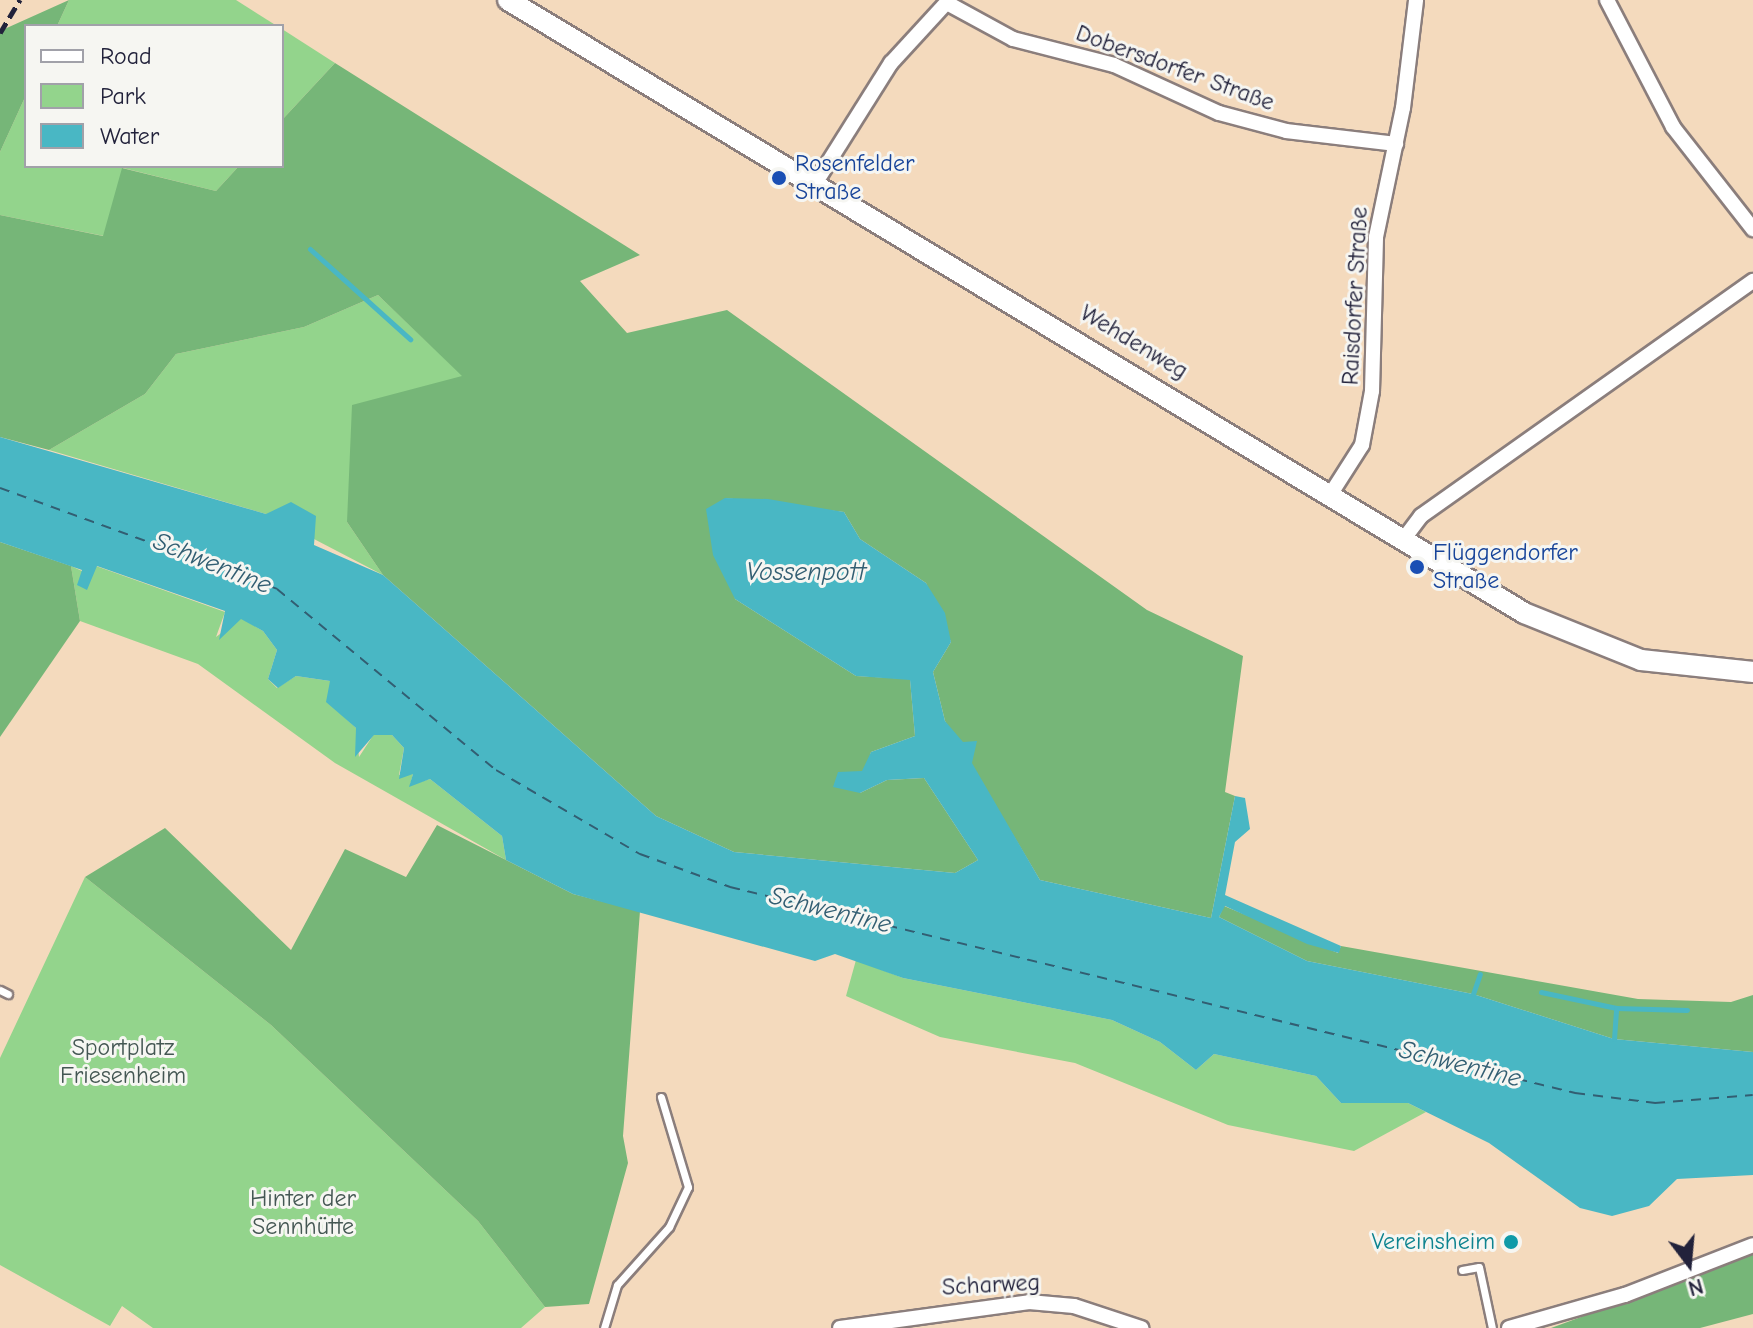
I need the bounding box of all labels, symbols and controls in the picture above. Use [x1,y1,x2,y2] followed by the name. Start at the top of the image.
[1072,19,1278,117] street label: Dobersdorfer Straße
[24,24,284,168] legend
[100,42,152,70] text: Road
[100,82,146,110] text: Park
[100,122,159,150] text: Water
[795,150,915,206] place label: Rosenfelder Straße
[770,169,788,187] marker: Rosenfelder Straße
[1336,206,1374,386] street label: Raisdorfer Straße
[1075,299,1193,385] street label: Wehdenweg
[148,526,276,602] water label: Schwentine
[1433,539,1578,595] place label: Flüggendorfer Straße
[746,557,866,589] water label: Vossenpott
[1408,558,1426,576] marker: Flüggendorfer Straße
[766,881,894,941] water label: Schwentine
[60,1034,186,1090] park label: Sportplatz Friesenheim
[1396,1035,1524,1095] water label: Schwentine
[250,1185,356,1241] park label: Hinter der Sennhütte
[1649,1224,1729,1304] north arrow
[1372,1228,1495,1256] place label: Vereinsheim
[1502,1233,1520,1251] marker: Vereinsheim
[941,1268,1041,1302] street label: Scharweg
[1685,1273,1706,1302] text: N

